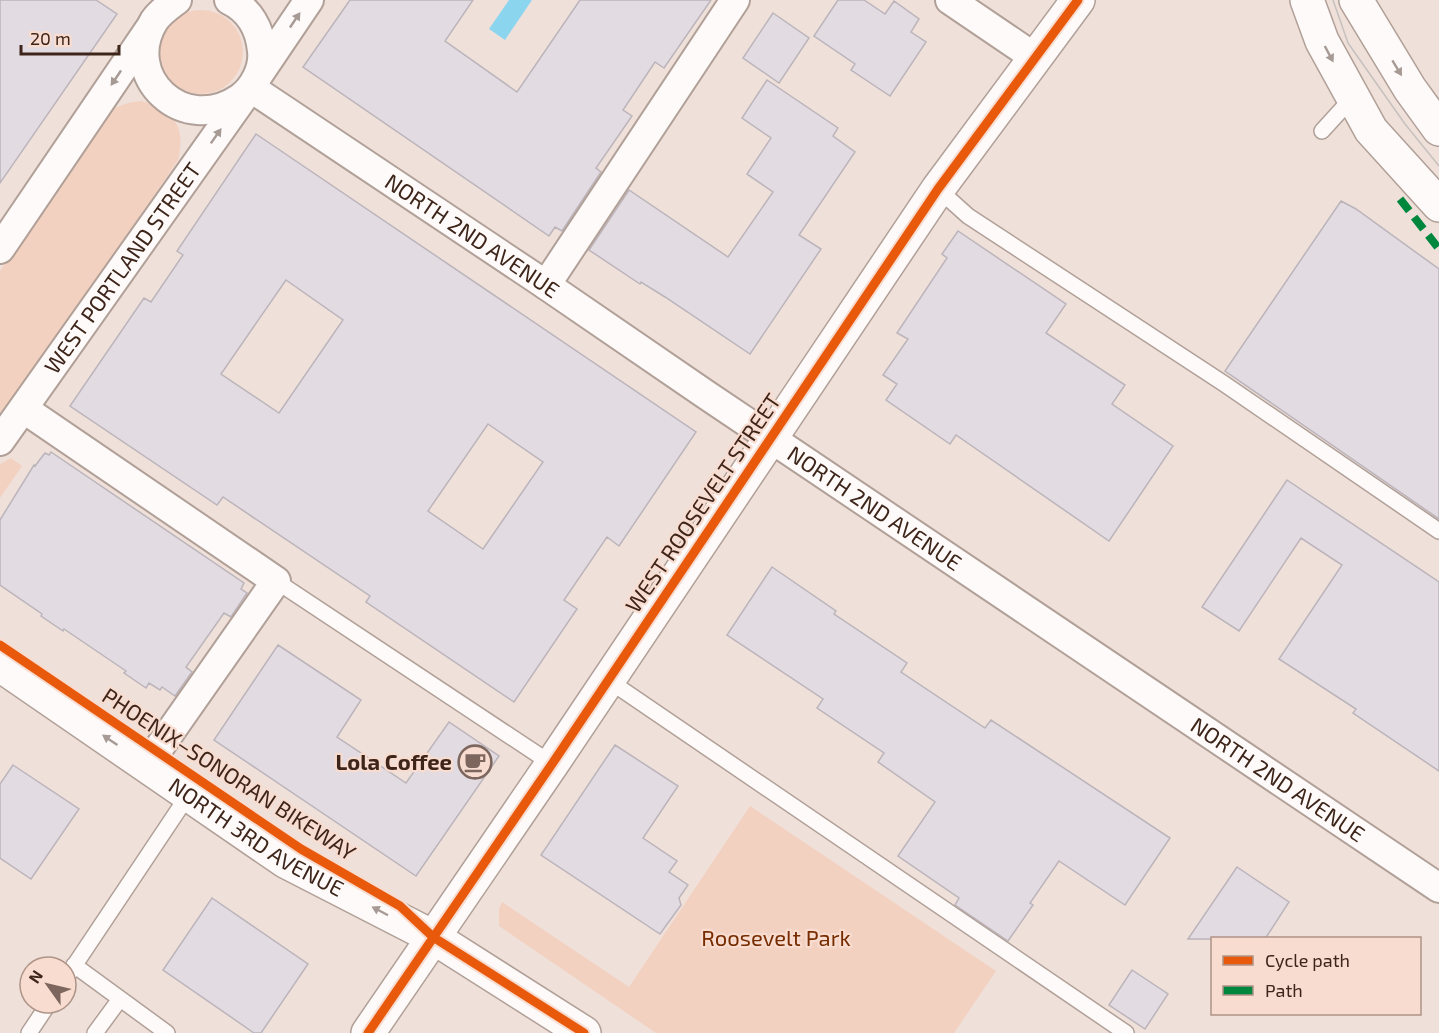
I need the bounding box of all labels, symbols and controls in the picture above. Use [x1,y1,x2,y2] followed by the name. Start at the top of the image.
[289,13,301,29] one-way arrow
[21,18,118,56] scale bar
[30,27,71,49] text: 20 m
[1324,46,1334,63] one-way arrow
[1392,60,1403,76] one-way arrow
[111,70,122,86] one-way arrow
[210,129,222,145] one-way arrow
[38,157,205,378] street label: WEST PORTLAND STREET
[381,167,565,302] street label: NORTH 2ND AVENUE
[619,388,785,617] street label: WEST ROOSEVELT STREET
[783,440,967,575] street label: NORTH 2ND AVENUE
[98,681,361,865] street label: PHOENIX–SONORAN BIKEWAY
[1187,711,1370,846] street label: NORTH 2ND AVENUE
[102,734,118,746] one-way arrow
[457,744,493,780] cafe icon: Lola Coffee
[336,748,452,774] place label: Lola Coffee
[165,771,348,901] street label: NORTH 3RD AVENUE
[372,906,389,916] one-way arrow
[701,924,851,950] park label: Roosevelt Park
[1211,937,1421,1015] legend
[1265,949,1350,971] text: Cycle path
[18,955,78,1015] north arrow
[24,966,46,986] text: N
[1265,979,1303,1001] text: Path

